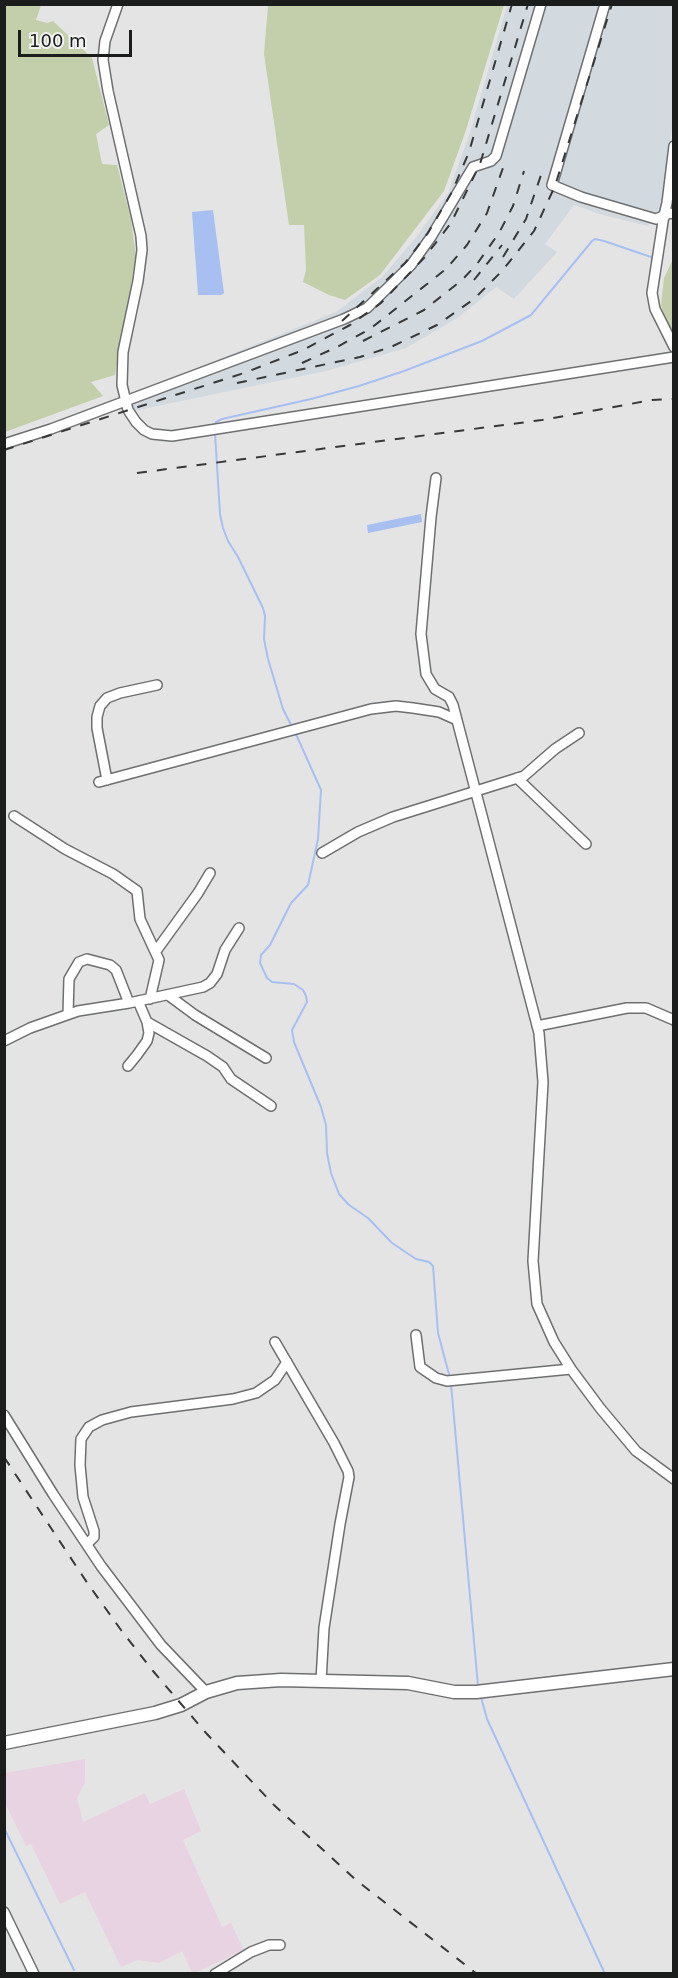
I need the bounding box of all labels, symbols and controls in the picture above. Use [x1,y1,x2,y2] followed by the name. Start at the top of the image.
[21,18,135,56] scale bar
[29,30,87,51] text: 100 m

